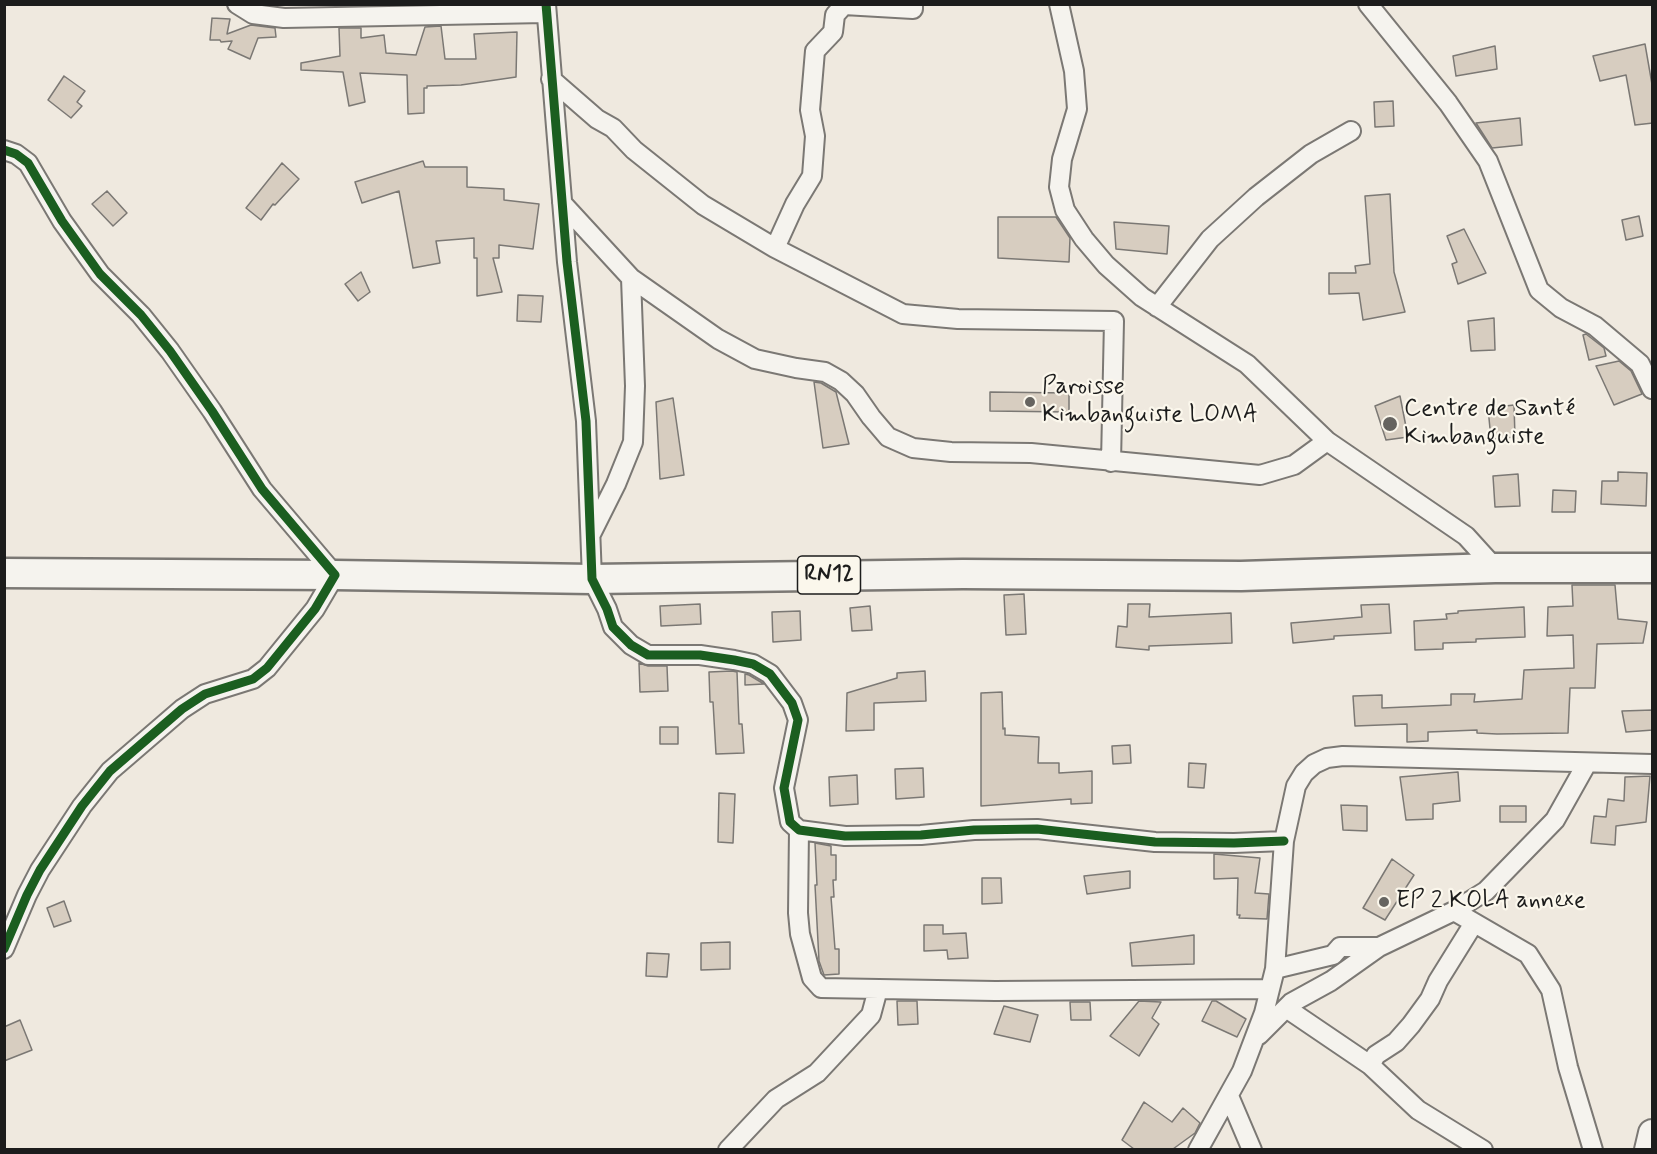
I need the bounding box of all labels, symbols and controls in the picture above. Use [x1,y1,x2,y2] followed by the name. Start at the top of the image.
[1042,374,1258,430] place label: Paroisse Kimbanguiste LOMA
[1023,395,1037,409] marker: Paroisse Kimbanguiste LOMA
[1404,396,1575,452] place label: Centre de Santé Kimbanguiste
[1381,415,1399,433] marker: Centre de Santé Kimbanguiste
[798,556,860,594] road number: RN12
[1396,888,1586,916] place label: EP 2 KOLA annexe
[1377,895,1391,909] marker: EP 2 KOLA annexe

